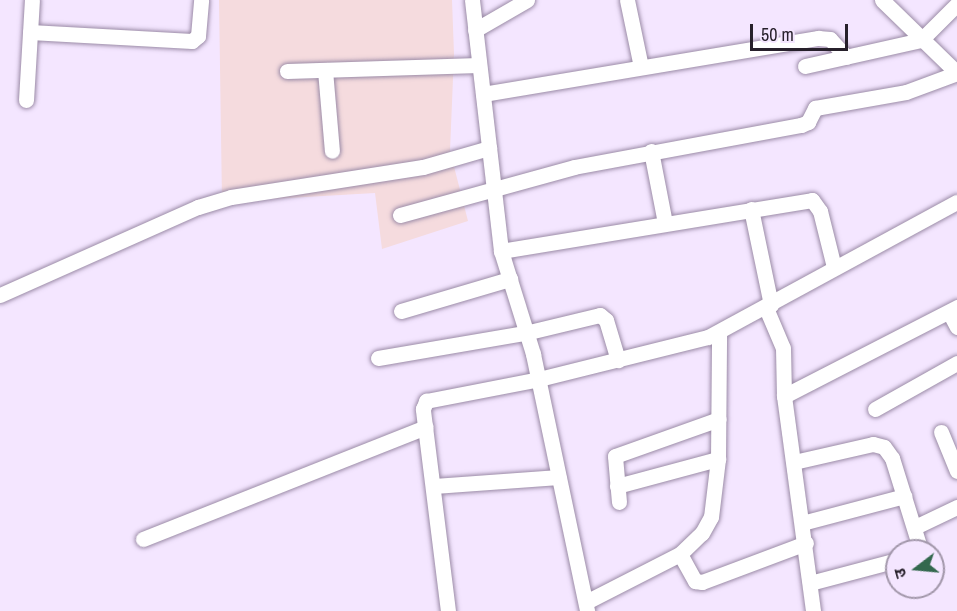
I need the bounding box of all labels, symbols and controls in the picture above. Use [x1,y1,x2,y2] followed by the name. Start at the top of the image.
[753,12,850,50] scale bar
[761,22,794,47] text: 50 m
[885,539,945,599] north arrow
[888,566,911,581] text: उ

